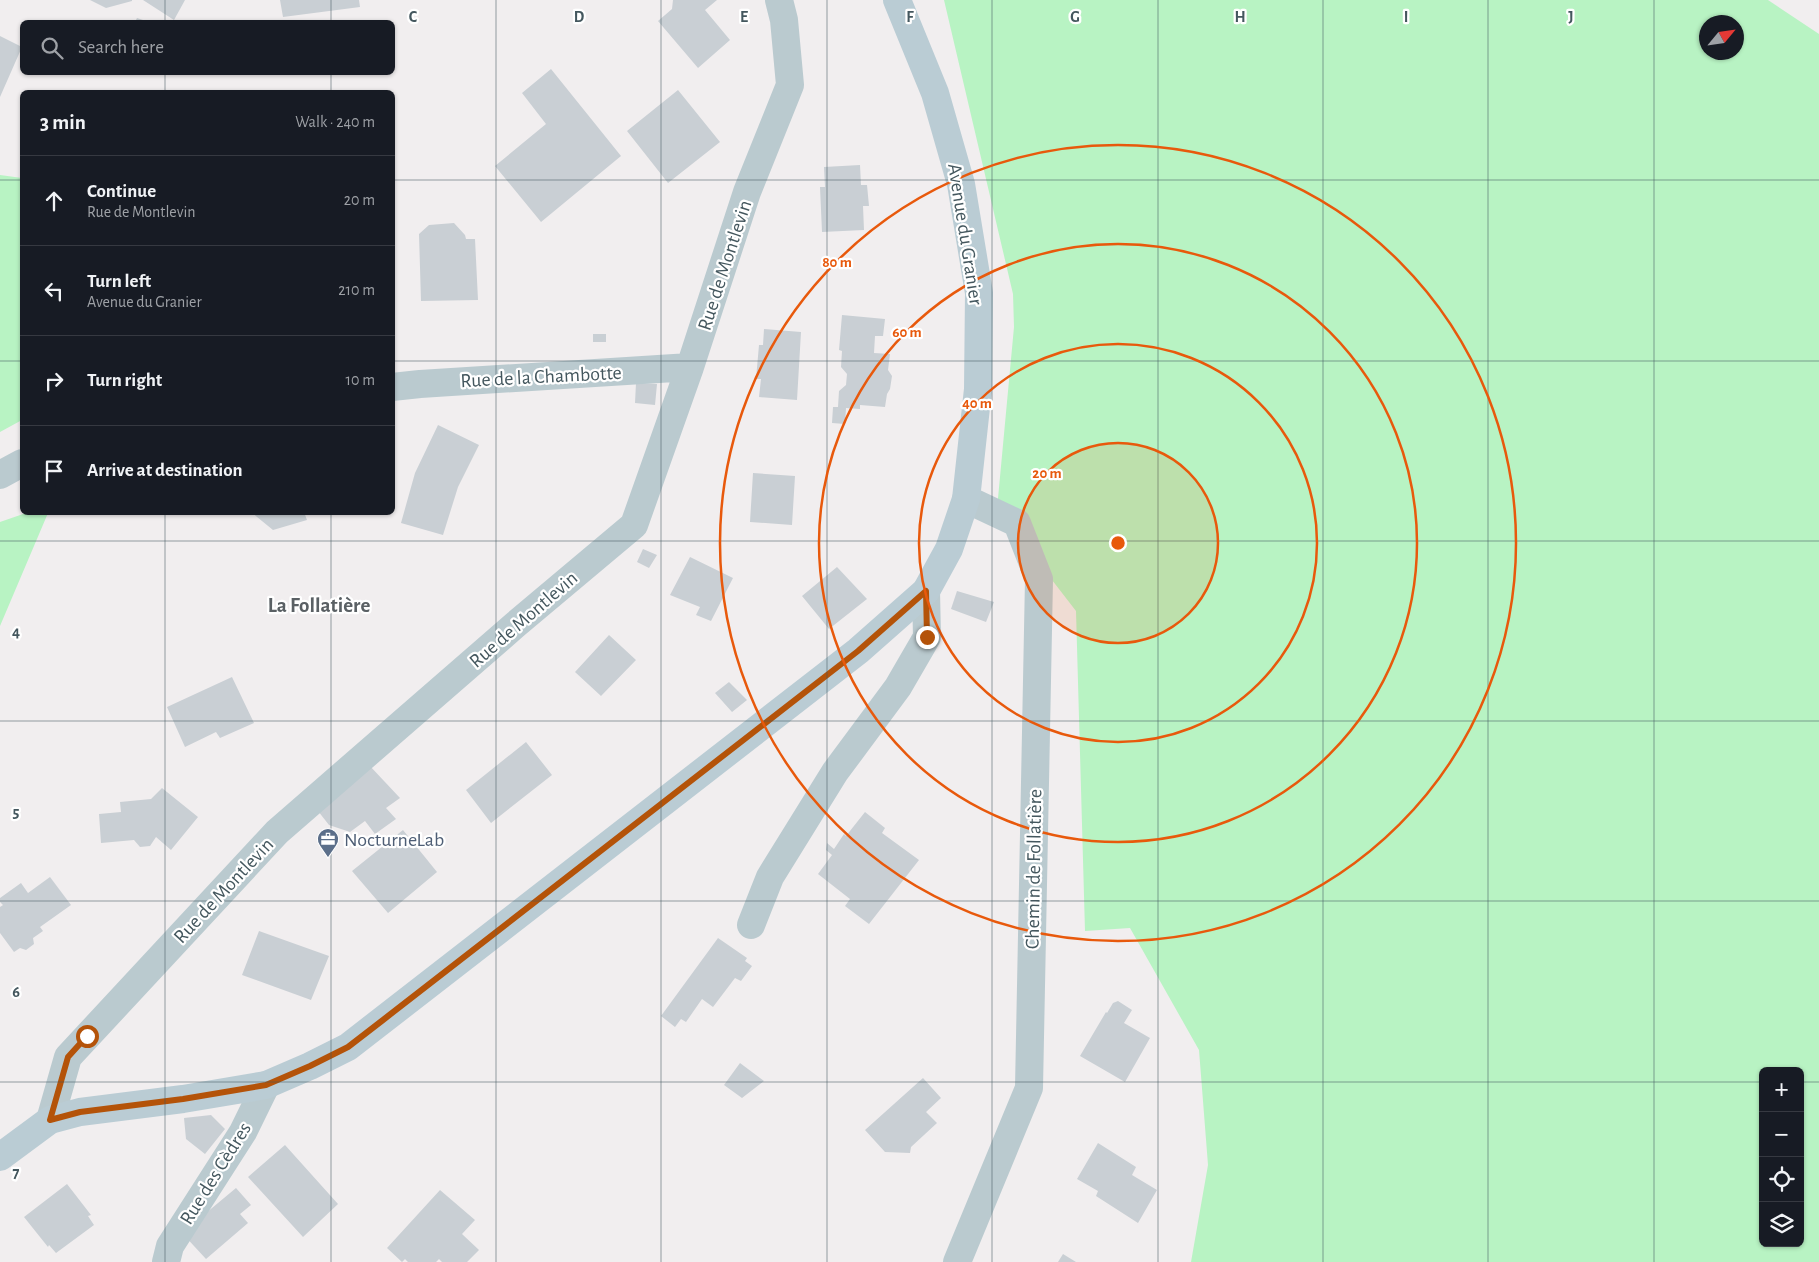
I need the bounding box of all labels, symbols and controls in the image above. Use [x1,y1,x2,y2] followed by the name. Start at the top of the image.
[409,9,418,25] text: C
[574,9,585,25] text: D
[740,9,748,25] text: E
[906,9,914,25] text: F
[1070,9,1080,25] text: G
[1234,9,1246,25] text: H
[1404,9,1408,25] text: I
[1568,9,1574,25] text: J
[1699,15,1744,60] north arrow
[20,20,395,75] search box
[38,34,66,62] icon: search
[78,38,164,57] text: Search here
[40,112,86,133] text: 3 min
[295,114,375,130] text: Walk · 240 m
[944,162,986,307] street label: Avenue du Granier
[87,182,156,201] text: Continue
[40,187,68,215] icon: ahead
[344,192,375,208] text: 20 m
[694,198,755,333] street label: Rue de Montlevin
[87,204,196,220] text: Rue de Montlevin
[822,255,852,270] text: 80 m
[87,272,151,291] text: Turn left
[40,277,68,305] icon: left
[338,282,375,298] text: 210 m
[87,294,202,310] text: Avenue du Granier
[892,325,922,340] text: 60 m
[460,363,622,391] street label: Rue de la Chambotte
[40,367,68,395] icon: right
[87,371,162,390] text: Turn right
[346,372,375,388] text: 10 m
[962,396,992,411] text: 40 m
[40,457,68,485] icon: arrive
[87,461,243,480] text: Arrive at destination
[1032,466,1062,481] text: 20 m
[1109,534,1127,552] centre of rings
[466,568,581,672] street label: Rue de Montlevin
[268,595,370,616] district label: La Follatière
[12,624,20,640] text: 4
[916,626,939,649] route end
[1023,789,1045,949] street label: Chemin de Follatière
[13,804,20,820] text: 5
[316,827,340,858] office icon: NocturneLab
[344,830,444,850] place label: NocturneLab
[170,834,277,947] street label: Rue de Montlevin
[12,984,20,1000] text: 6
[76,1025,99,1048] route start
[1759,1067,1804,1247] map controls
[1759,1067,1804,1112] button: +
[1759,1112,1804,1157] button: −
[177,1119,255,1228] street label: Rue des Cèdres
[1759,1157,1804,1202] button: locate
[13,1165,20,1181] text: 7
[1759,1202,1804,1247] button: layers

